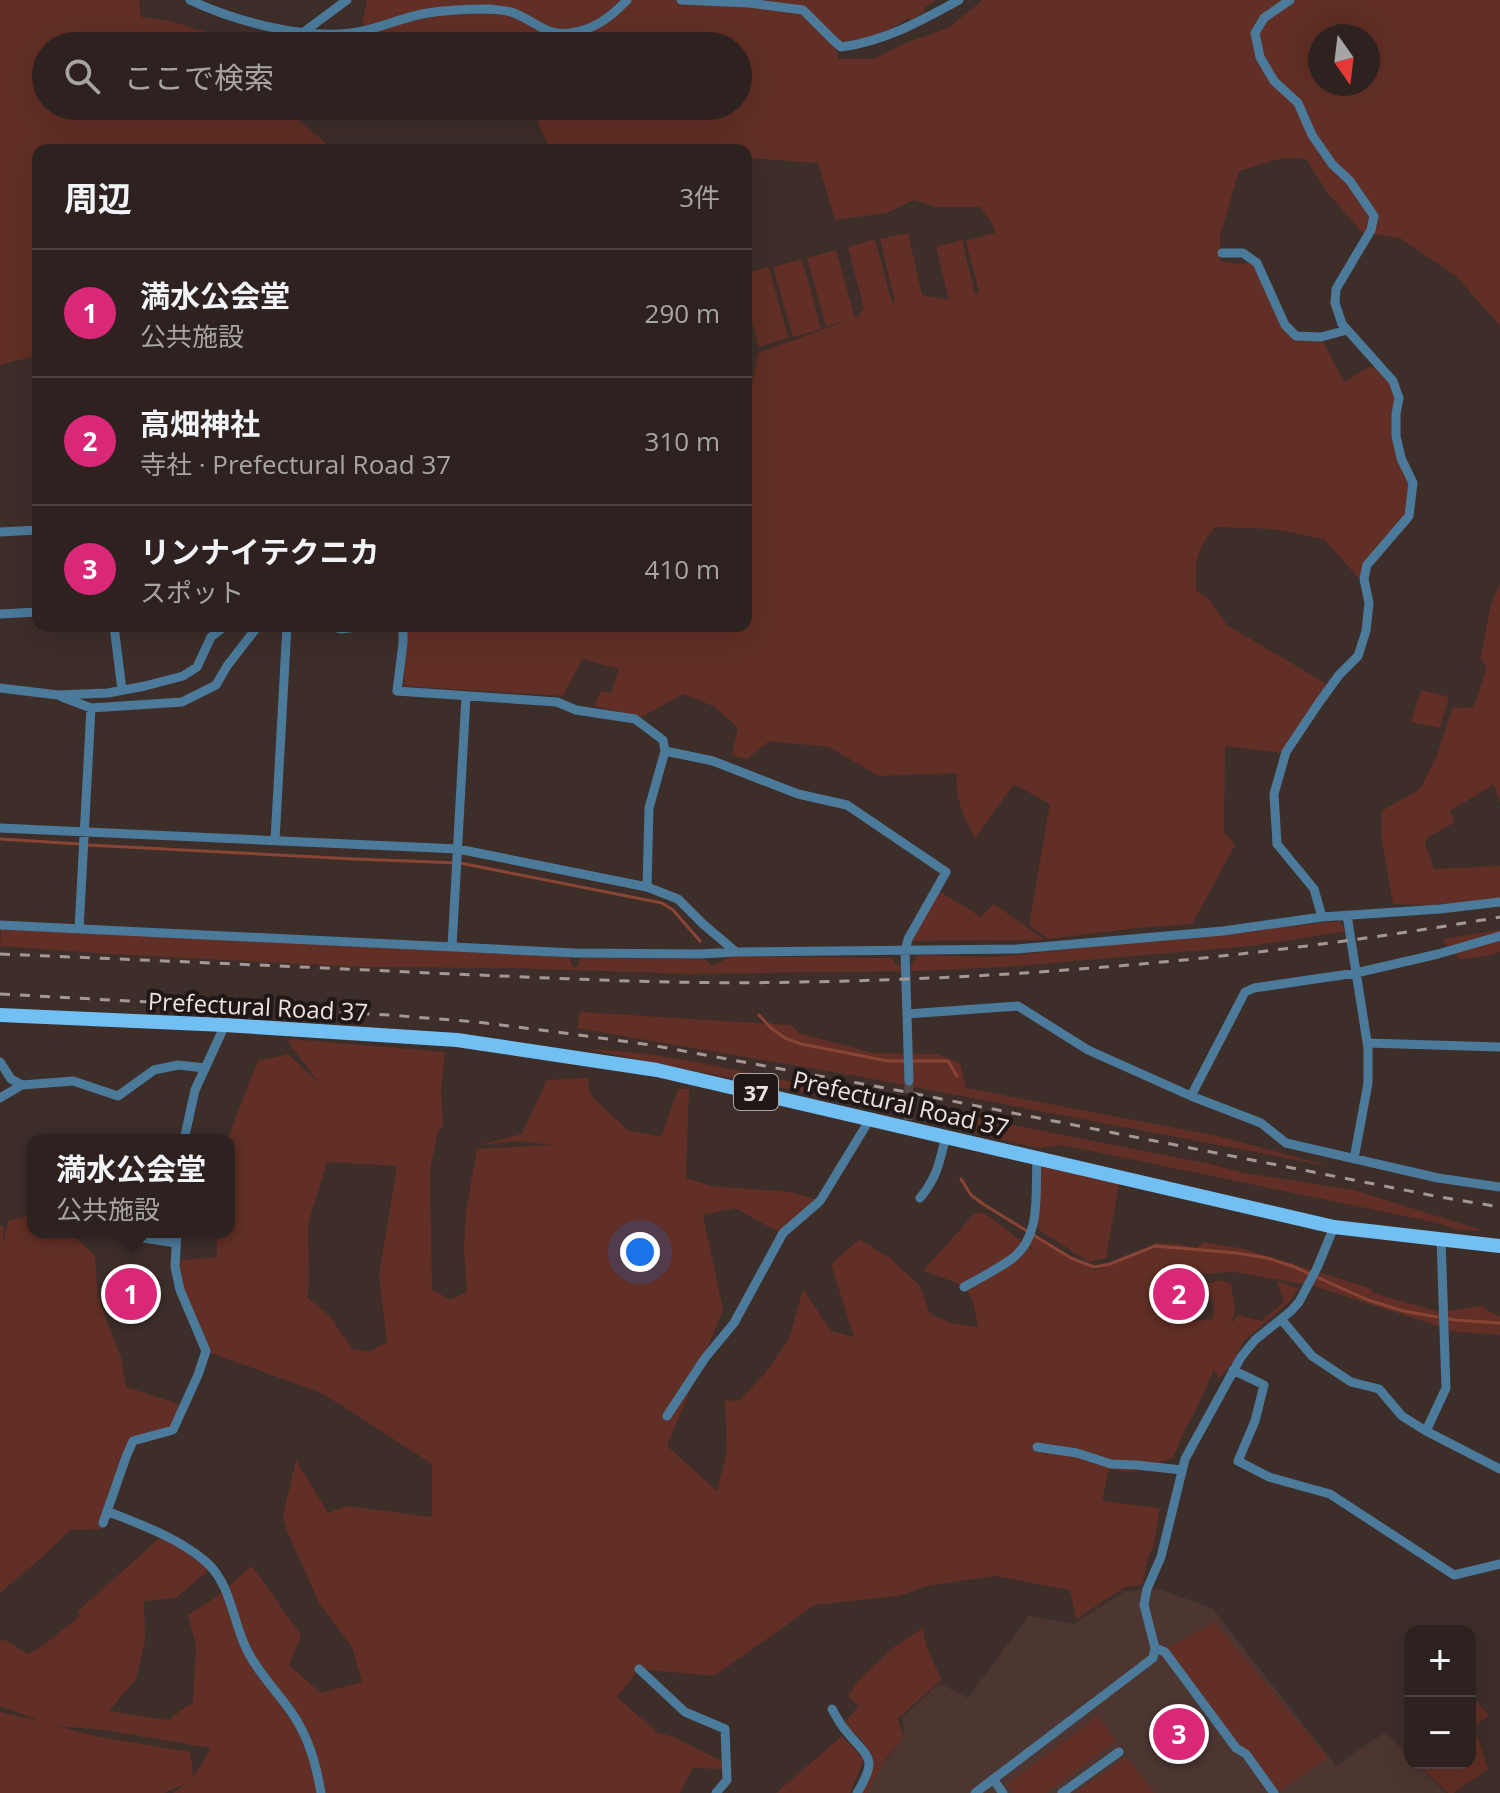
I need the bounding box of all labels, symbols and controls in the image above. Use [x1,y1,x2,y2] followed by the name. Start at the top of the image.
[1308,24,1380,96] north arrow
[32,32,752,120] search box
[60,54,104,98] icon: search
[124,57,274,98] text: ここで検索
[64,175,132,221] text: 周辺
[679,179,720,215] text: 3件
[140,275,290,316] text: 満水公会堂
[83,295,97,331] text: 1
[645,295,720,331] text: 290 m
[140,318,244,354] text: 公共施設
[140,403,260,444] text: 高畑神社
[83,423,97,459] text: 2
[645,423,720,459] text: 310 m
[140,446,451,482] text: 寺社 · Prefectural Road 37
[140,531,379,572] text: リンナイテクニカ
[83,551,97,587] text: 3
[645,551,720,587] text: 410 m
[140,574,244,610] text: スポット
[147,984,369,1028] street label: Prefectural Road 37
[790,1062,1012,1144] street label: Prefectural Road 37
[734,1074,778,1110] road number: 37
[27,1134,235,1238] popup
[56,1148,206,1189] text: 満水公会堂
[56,1191,160,1227] text: 公共施設
[620,1232,660,1272] your location
[105,1264,157,1324] pin: 1
[1153,1264,1205,1324] pin: 2
[1404,1625,1476,1769] map controls
[1404,1625,1476,1697] button: +
[1404,1697,1476,1769] button: −
[1153,1704,1205,1764] pin: 3

